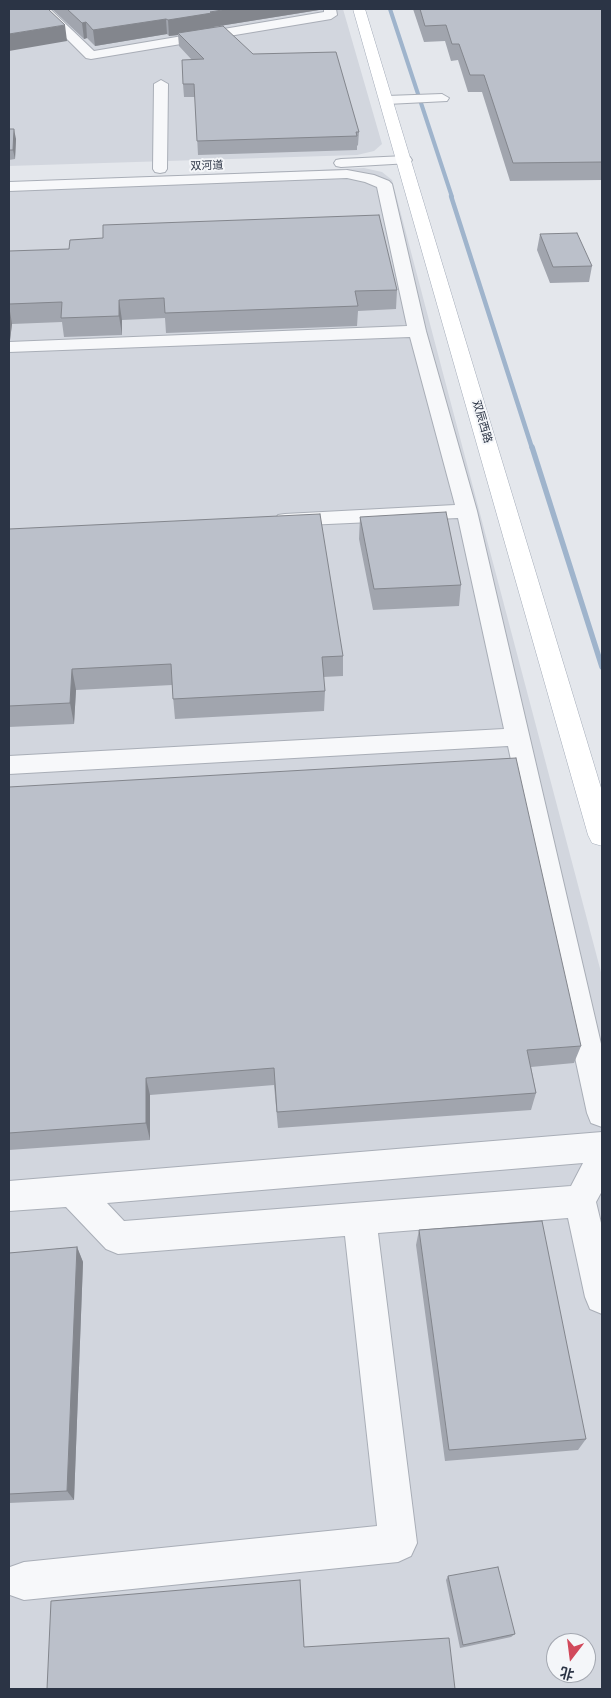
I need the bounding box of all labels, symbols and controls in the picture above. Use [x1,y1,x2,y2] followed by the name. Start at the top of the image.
[190,160,224,174] street label: 双河道
[469,399,493,445] street label: 双辰西路
[546,1633,596,1683] north arrow
[558,1662,576,1682] text: 北

